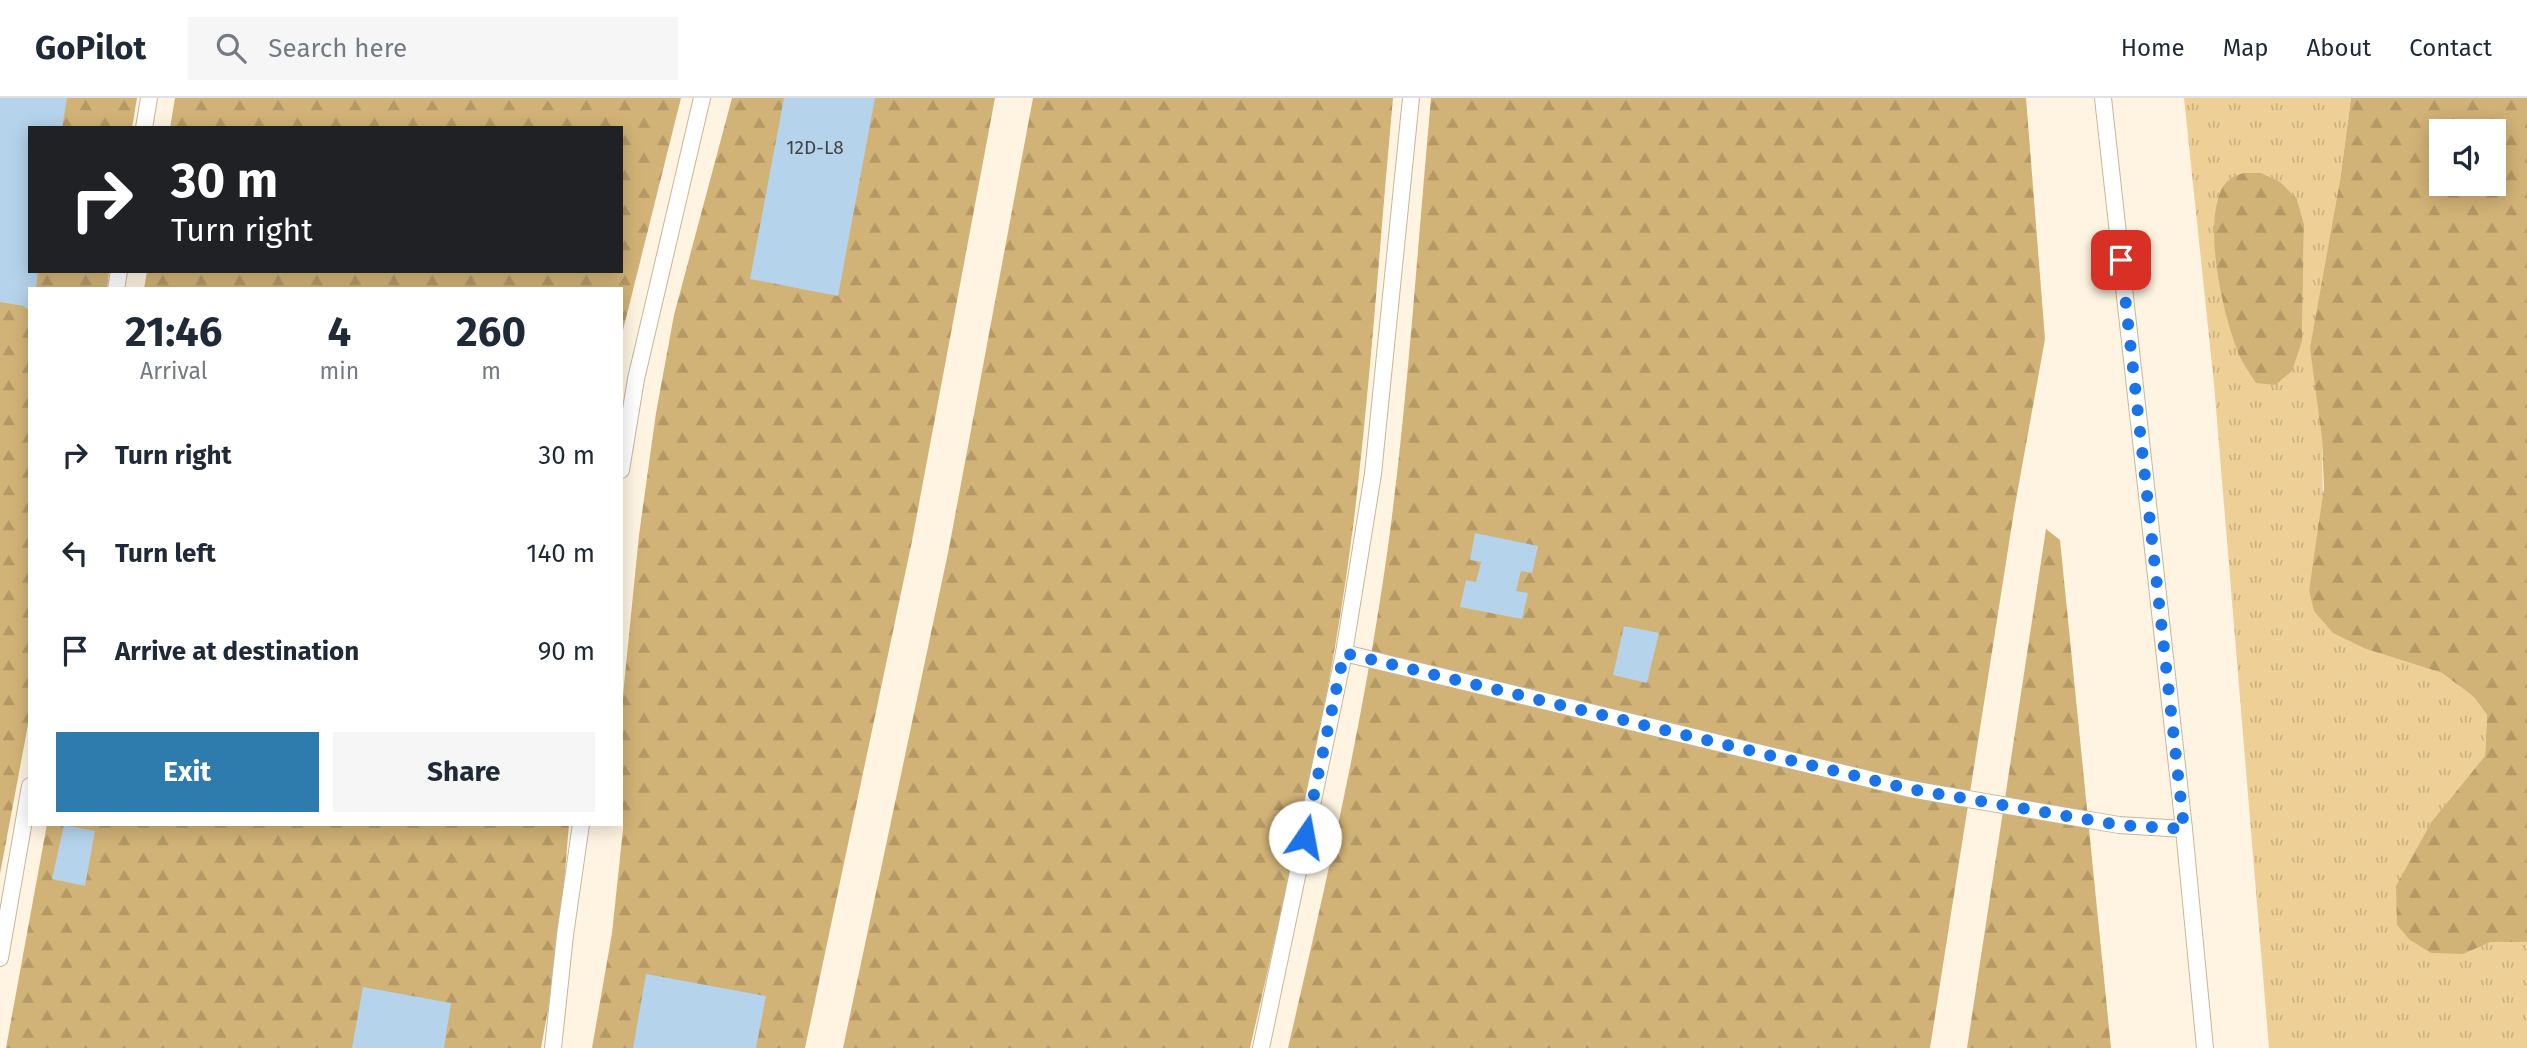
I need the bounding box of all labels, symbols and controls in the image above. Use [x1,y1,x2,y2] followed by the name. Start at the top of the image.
[188,17,678,80] search box
[35,28,146,68] text: GoPilot
[212,29,250,67] icon: search
[268,33,407,64] text: Search here
[2121,34,2185,62] text: Home
[2223,34,2269,62] text: Map
[2307,34,2371,62] text: About
[2409,34,2492,62] text: Contact
[2429,119,2506,196] map controls
[2429,119,2506,196] button: sound
[786,136,844,159] house number: 12D-L8
[171,151,278,210] text: 30 m
[56,154,147,245] icon: right
[171,211,313,249] text: Turn right
[2091,230,2151,290] pin
[2102,241,2140,279] icon: arrive
[125,307,223,357] text: 21:46
[327,307,351,357] text: 4
[456,307,526,357] text: 260
[140,357,207,385] text: Arrival
[319,357,359,385] text: min
[481,357,501,385] text: m
[56,436,94,474] icon: right
[115,440,232,471] text: Turn right
[538,440,595,471] text: 30 m
[56,534,94,572] icon: left
[115,538,216,569] text: Turn left
[526,538,595,569] text: 140 m
[56,632,94,670] icon: arrive
[115,636,359,667] text: Arrive at destination
[538,636,595,667] text: 90 m
[56,732,319,812] button: Exit
[333,732,595,812] button: Share
[1268,800,1342,874] position arrow

